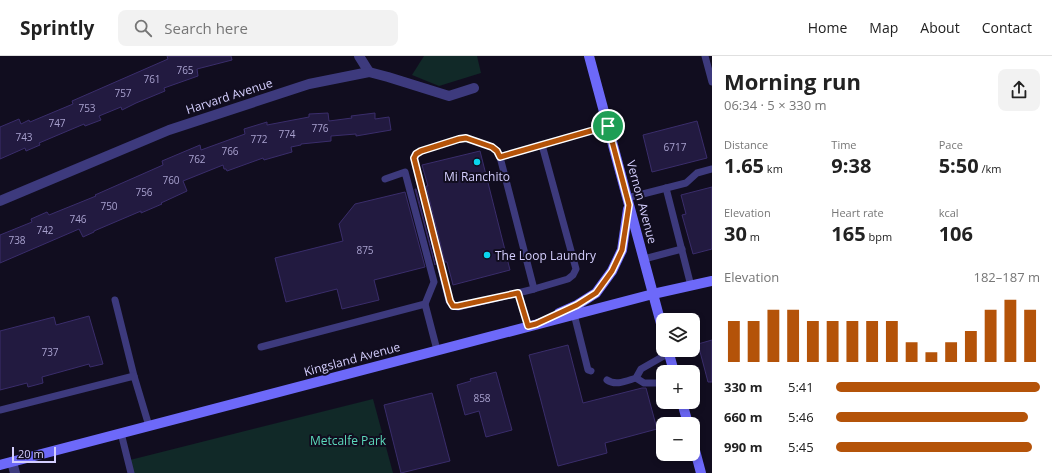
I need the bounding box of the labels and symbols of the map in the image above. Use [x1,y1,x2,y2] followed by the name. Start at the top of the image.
[176,63,194,77] house number: 765
[143,72,161,86] house number: 761
[183,74,275,118] street label: Harvard Avenue
[114,86,132,100] house number: 757
[78,101,96,115] house number: 753
[591,109,625,143] pin
[48,116,66,130] house number: 747
[311,121,329,135] house number: 776
[278,127,296,141] house number: 774
[15,130,33,144] house number: 743
[250,132,268,146] house number: 772
[664,140,687,154] house number: 6717
[221,144,239,158] house number: 766
[188,152,206,166] house number: 762
[472,157,482,167] marker: Mi Ranchito
[623,158,661,246] street label: Vernon Avenue
[444,168,510,185] place label: Mi Ranchito
[162,173,180,187] house number: 760
[135,185,153,199] house number: 756
[100,199,118,213] house number: 750
[69,212,87,226] house number: 746
[36,223,54,237] house number: 742
[8,233,26,247] house number: 738
[356,243,374,257] house number: 875
[495,247,597,264] place label: The Loop Laundry
[482,250,492,260] marker: The Loop Laundry
[302,338,402,380] street label: Kingsland Avenue
[41,345,59,359] house number: 737
[473,391,491,405] house number: 858
[310,432,387,449] park label: Metcalfe Park
[12,445,56,464] scale bar

